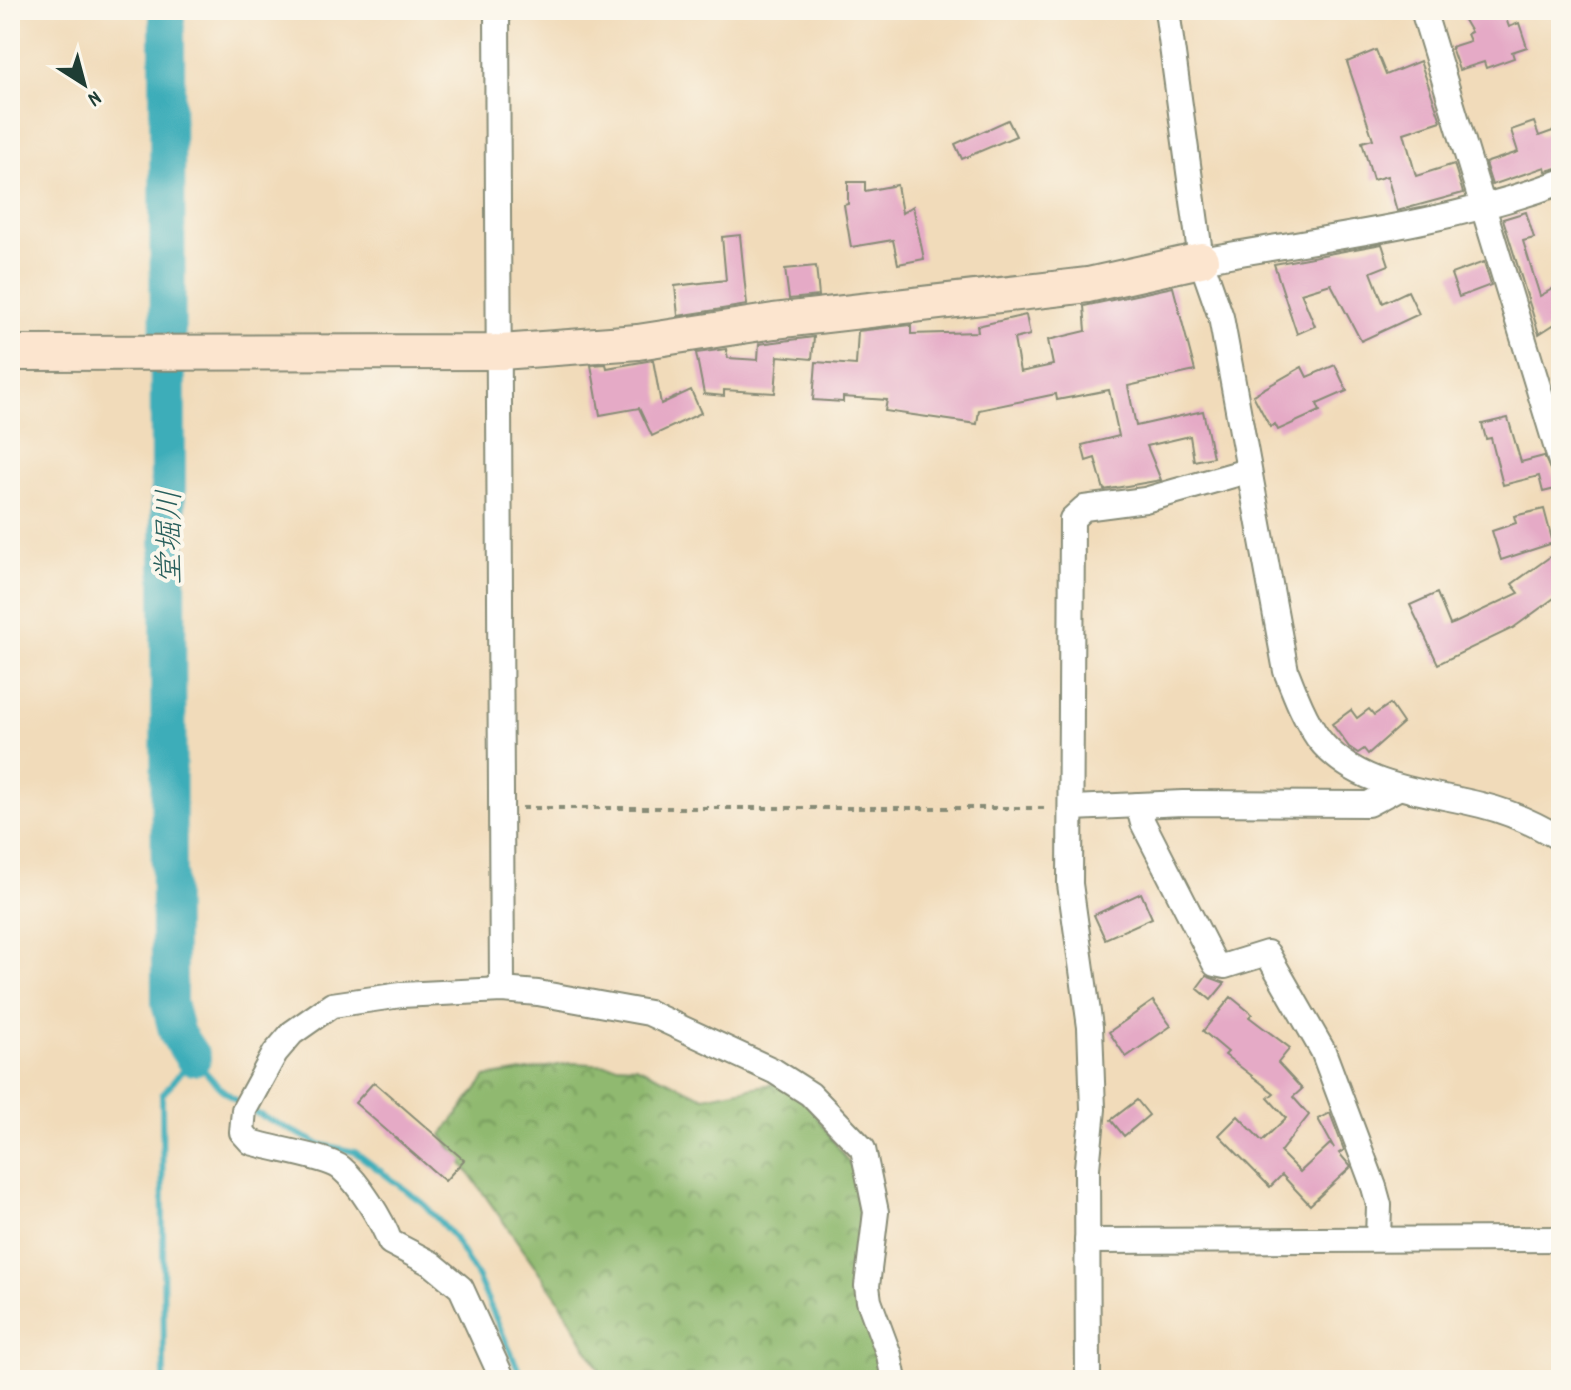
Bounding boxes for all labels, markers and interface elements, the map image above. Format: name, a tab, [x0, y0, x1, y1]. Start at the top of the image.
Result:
north arrow	[44, 44, 124, 124]
text: N	[80, 82, 107, 113]
water label: 堂堀川	[150, 489, 196, 585]

